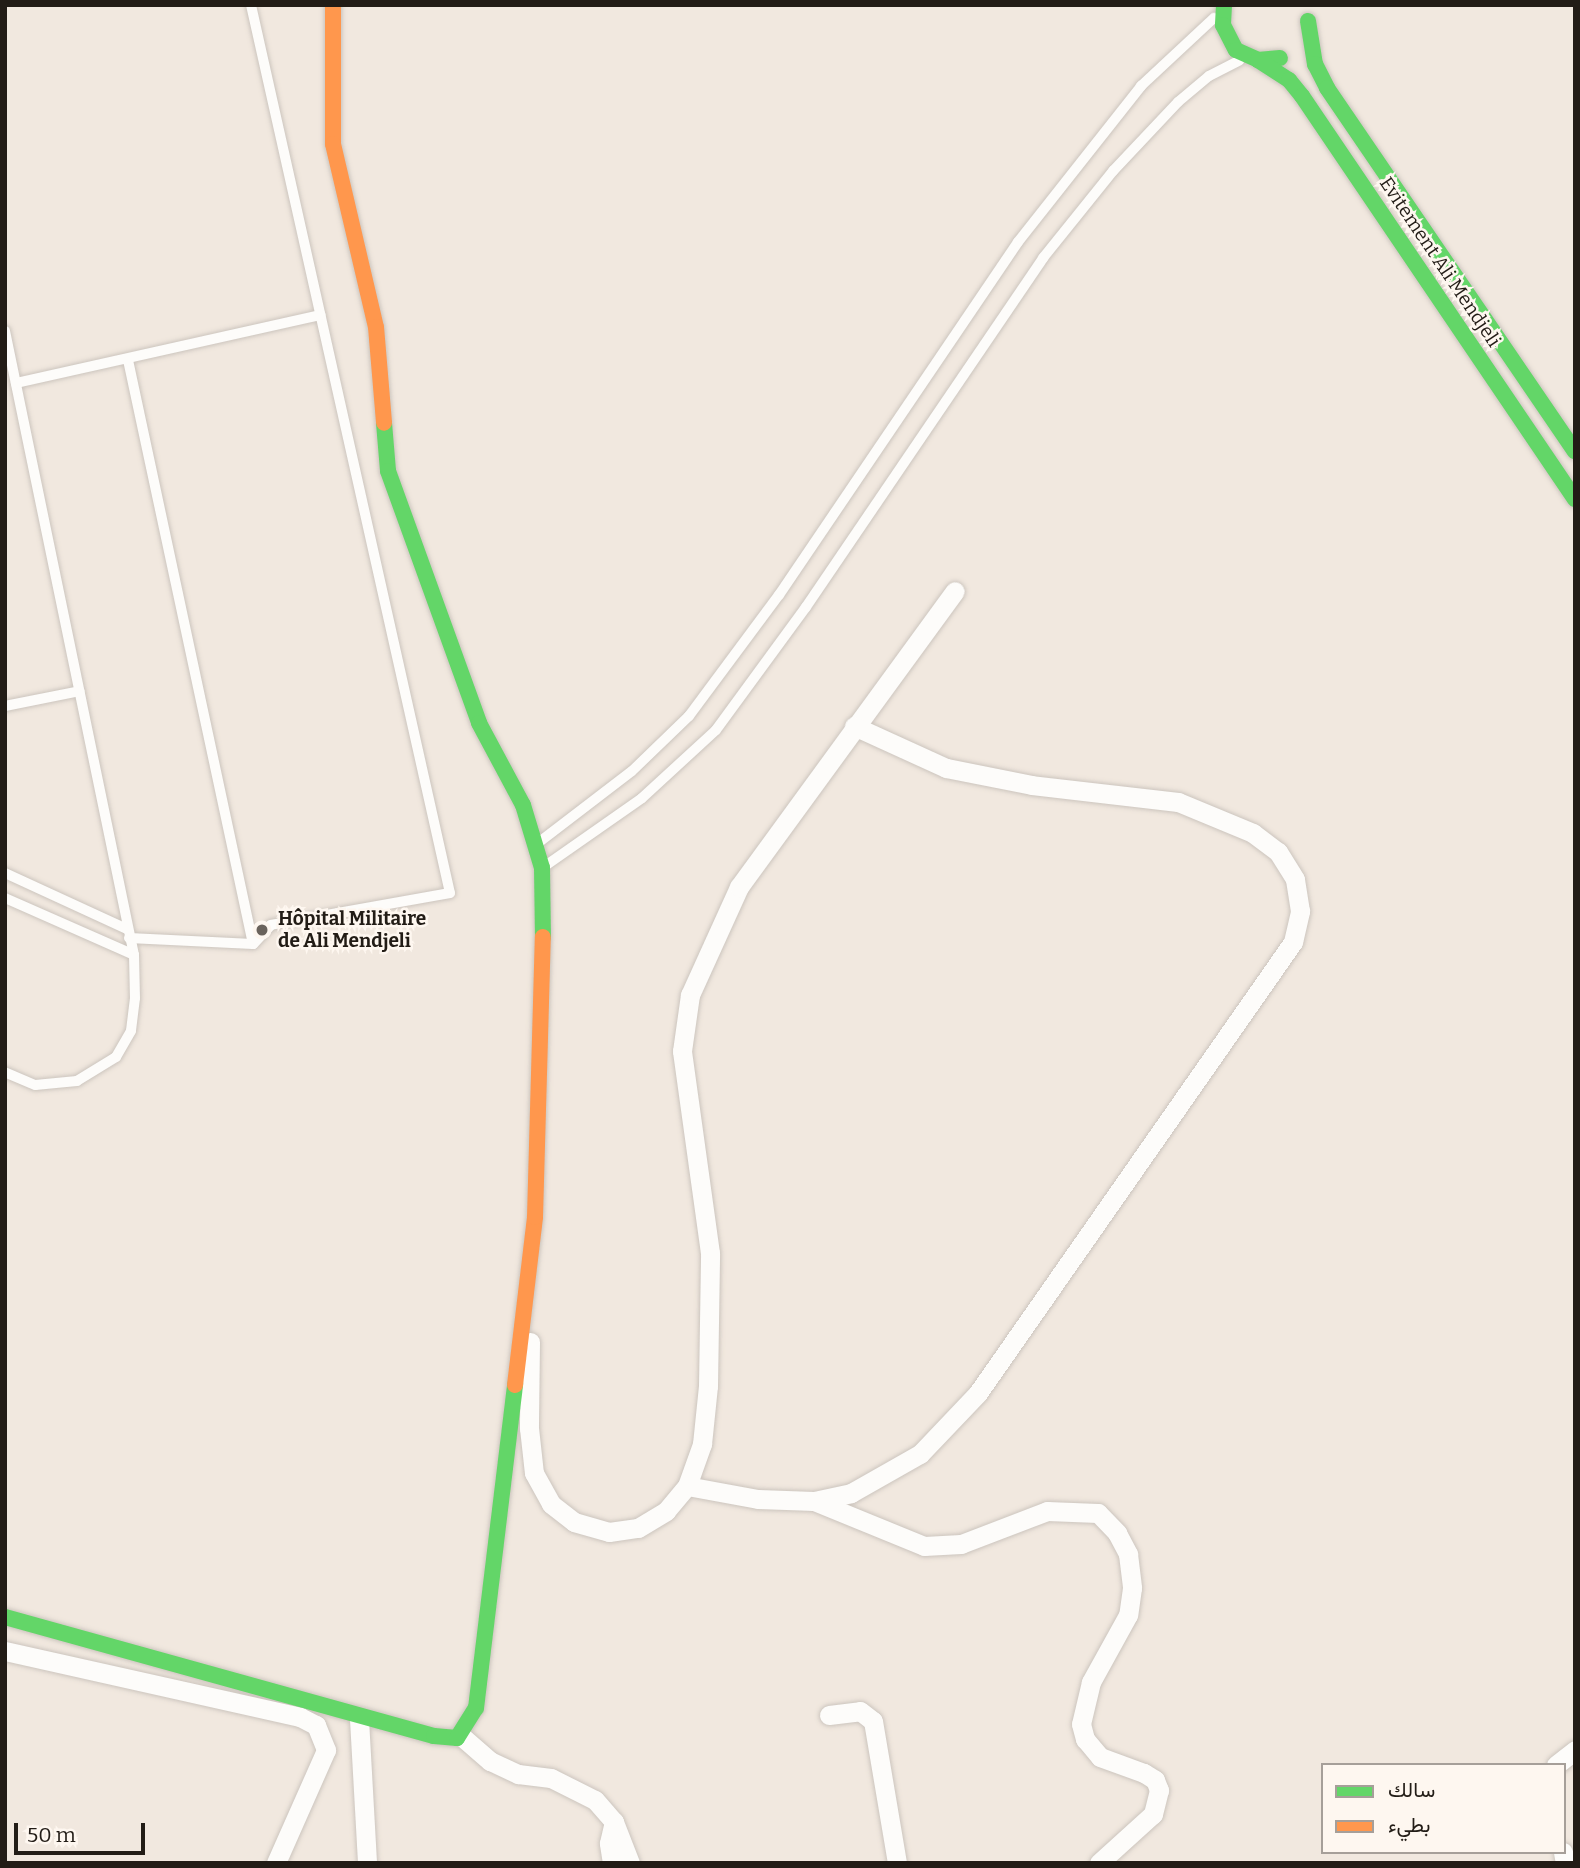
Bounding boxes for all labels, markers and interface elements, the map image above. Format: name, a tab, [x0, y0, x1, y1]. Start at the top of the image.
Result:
street label: Evitement Ali Mendjeli	[1375, 173, 1505, 351]
place label: Hôpital Militaire de Ali Mendjeli	[278, 908, 426, 952]
marker: Hôpital Militaire de Ali Mendjeli	[252, 920, 272, 940]
legend	[1321, 1763, 1566, 1854]
text: سالك	[1388, 1777, 1435, 1803]
scale bar	[18, 1808, 149, 1852]
text: بطيء	[1388, 1812, 1431, 1838]
text: 50 m	[27, 1822, 76, 1848]

